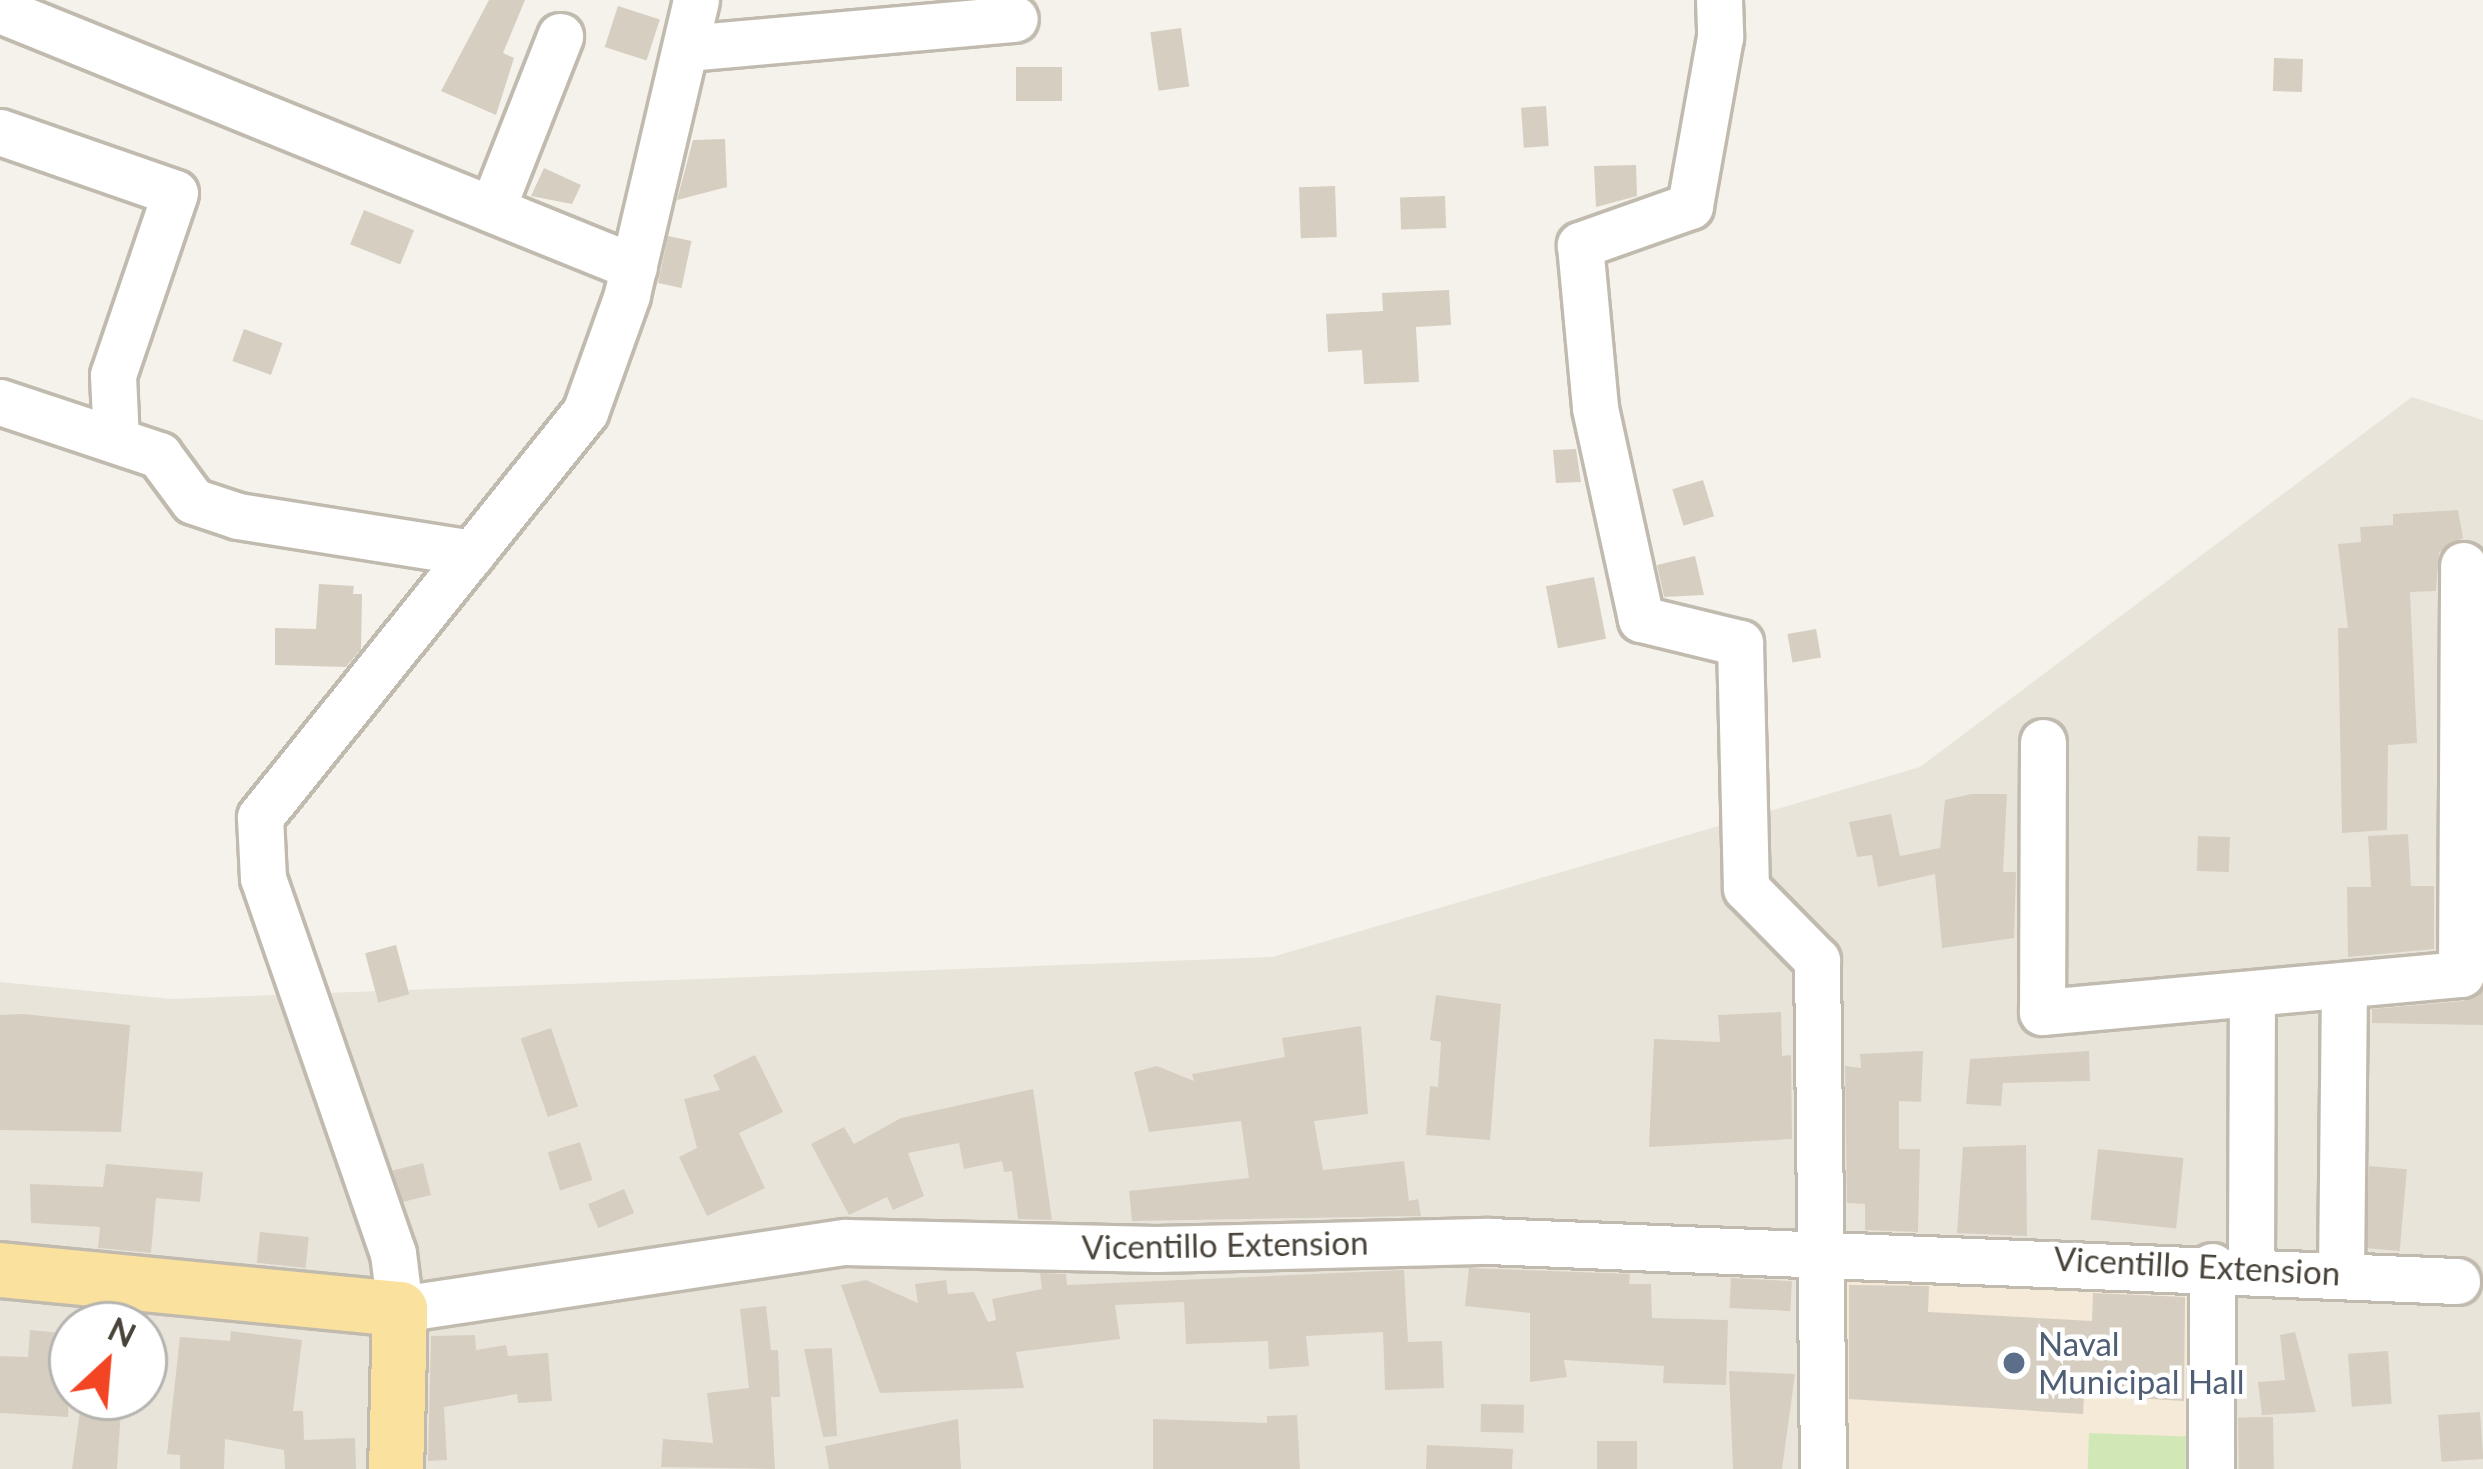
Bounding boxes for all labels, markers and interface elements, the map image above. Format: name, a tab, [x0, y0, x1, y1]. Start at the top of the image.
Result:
street label: Vicentillo Extension	[1081, 1223, 1369, 1267]
street label: Vicentillo Extension	[2053, 1239, 2341, 1293]
north arrow	[48, 1301, 168, 1421]
text: N	[102, 1308, 143, 1355]
place label: Naval Municipal Hall	[2038, 1324, 2245, 1402]
marker: Naval Municipal Hall	[2001, 1350, 2027, 1376]

